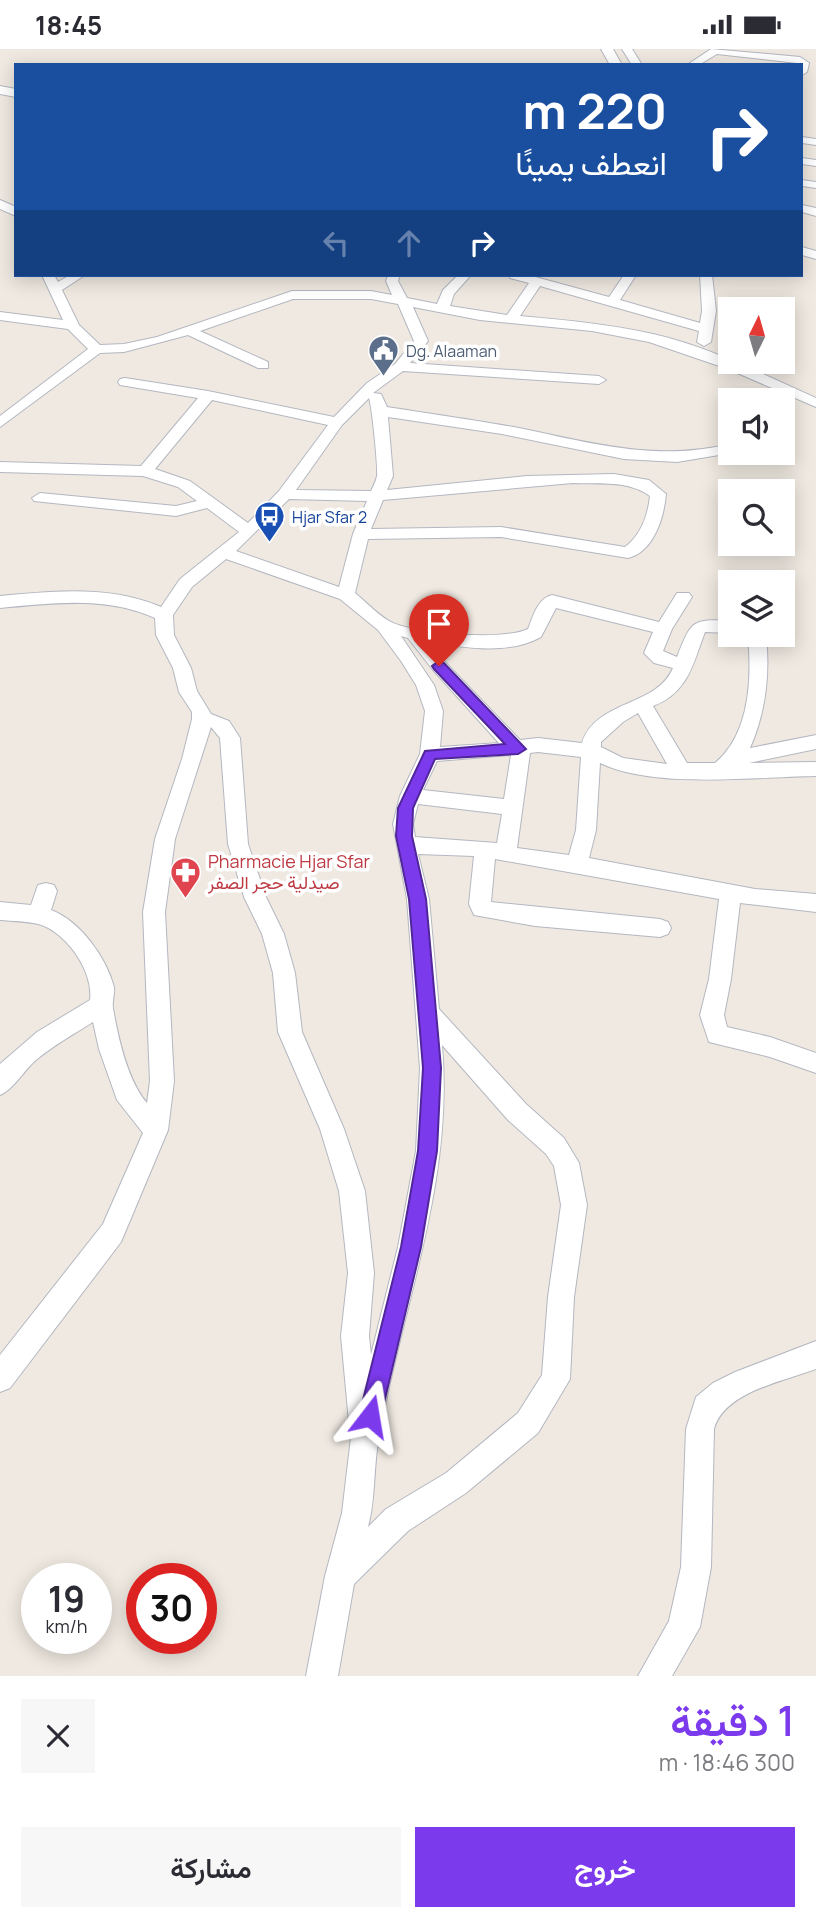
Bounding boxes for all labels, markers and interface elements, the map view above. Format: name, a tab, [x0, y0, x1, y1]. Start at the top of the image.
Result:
text: 18:45	[35, 7, 102, 43]
text: 220 m	[523, 77, 667, 144]
icon: right	[691, 91, 782, 182]
text: انعطف يمينًا	[515, 141, 667, 185]
icon: left	[317, 224, 355, 262]
icon: ahead	[390, 224, 428, 262]
icon: right	[463, 224, 501, 262]
north arrow	[718, 297, 794, 375]
map controls	[718, 297, 795, 647]
public building icon: Dg. Alaaman	[366, 334, 400, 378]
place label: Dg. Alaaman	[406, 340, 497, 362]
button: sound	[718, 388, 795, 465]
button: search	[718, 479, 795, 556]
bus stop icon: Hjar Sfar 2	[252, 500, 286, 544]
place label: Hjar Sfar 2	[292, 506, 367, 528]
button: layers	[718, 570, 795, 647]
pin	[409, 594, 469, 666]
icon: arrive	[420, 605, 458, 643]
place label: Pharmacie Hjar Sfar صيدلية حجر الصفر	[207, 849, 370, 894]
pharmacy icon: Pharmacie Hjar Sfar صيدلية حجر الصفر	[168, 855, 202, 899]
position arrow	[333, 1379, 407, 1453]
speed limit sign: 30	[126, 1563, 217, 1654]
text: 19	[48, 1575, 85, 1623]
text: km/h	[46, 1614, 87, 1638]
text: 1 دقيقة	[670, 1691, 795, 1749]
button: close	[21, 1699, 95, 1773]
text: 300 m · 18:46	[659, 1746, 795, 1778]
button: مشاركة	[21, 1827, 401, 1907]
button: خروج	[415, 1827, 795, 1907]

